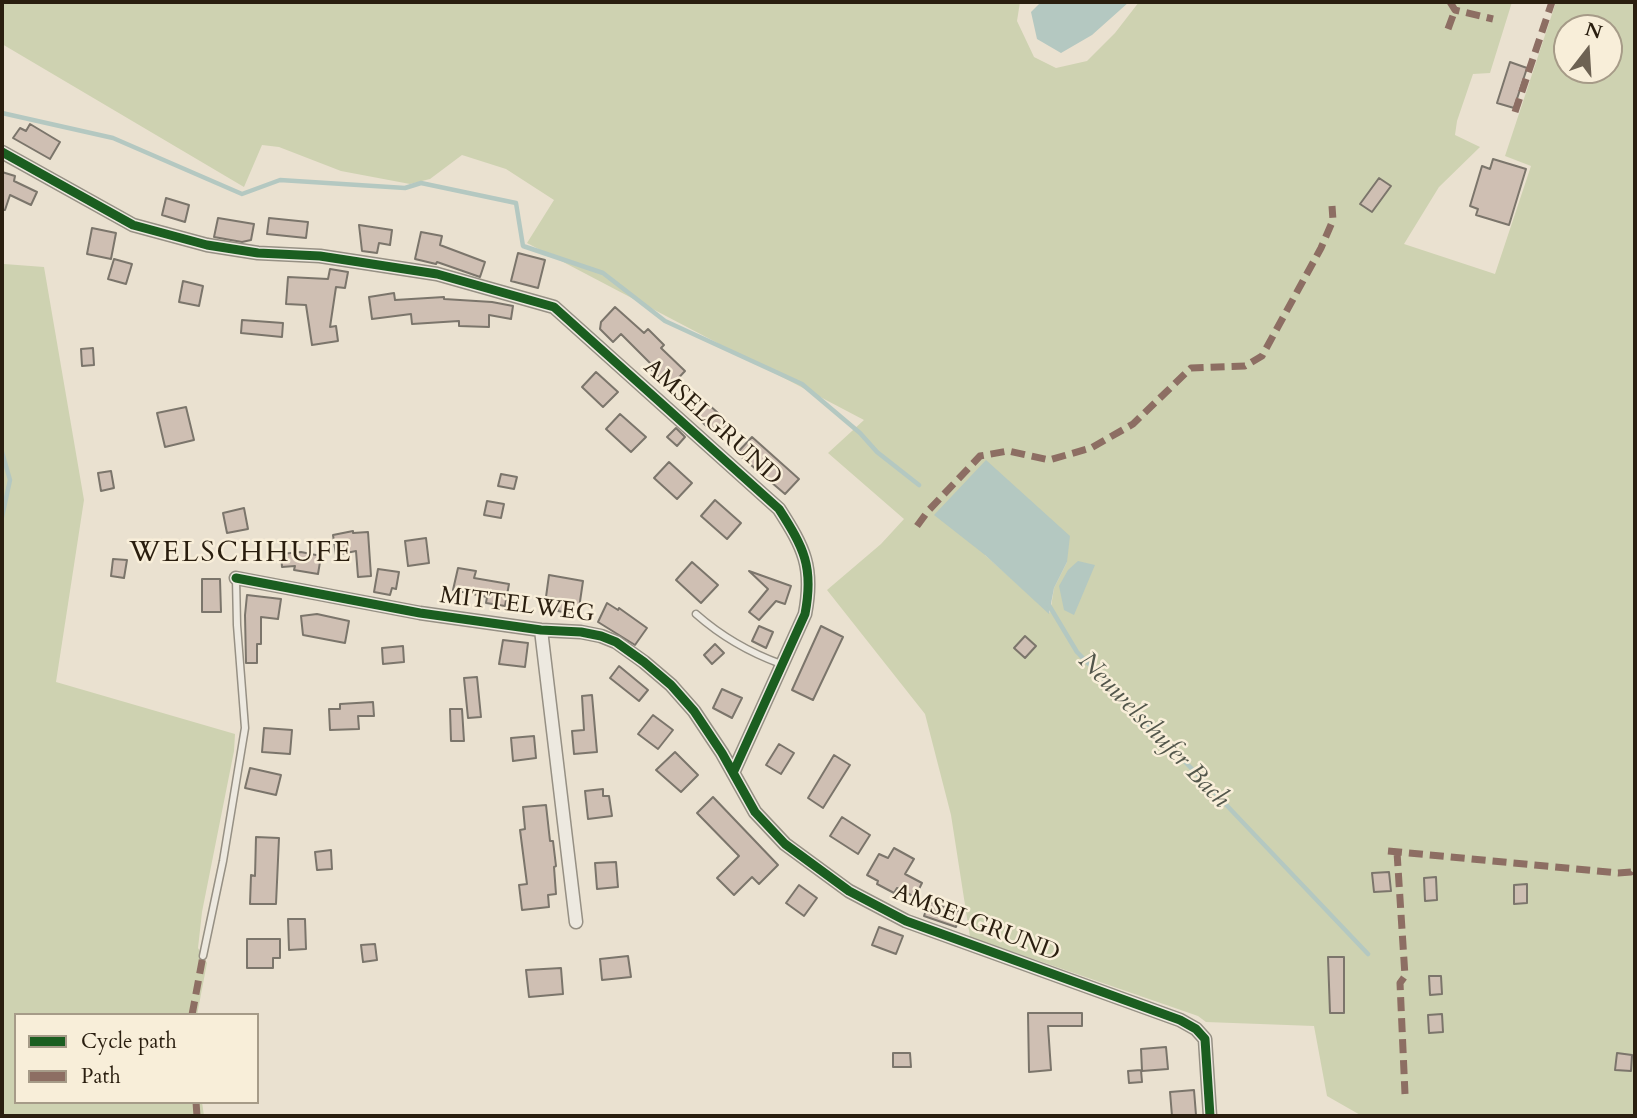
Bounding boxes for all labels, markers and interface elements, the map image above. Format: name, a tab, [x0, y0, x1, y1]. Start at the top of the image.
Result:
north arrow	[1553, 14, 1623, 84]
text: N	[1582, 16, 1605, 46]
street label: AMSELGRUND	[637, 353, 787, 493]
district label: WELSCHHUFE	[131, 538, 351, 572]
street label: MITTELWEG	[438, 582, 596, 630]
water label: Neuwelschufer Bach	[1071, 647, 1235, 815]
street label: AMSELGRUND	[889, 879, 1063, 969]
legend	[14, 1013, 259, 1104]
text: Cycle path	[81, 1027, 177, 1056]
text: Path	[81, 1062, 121, 1091]

